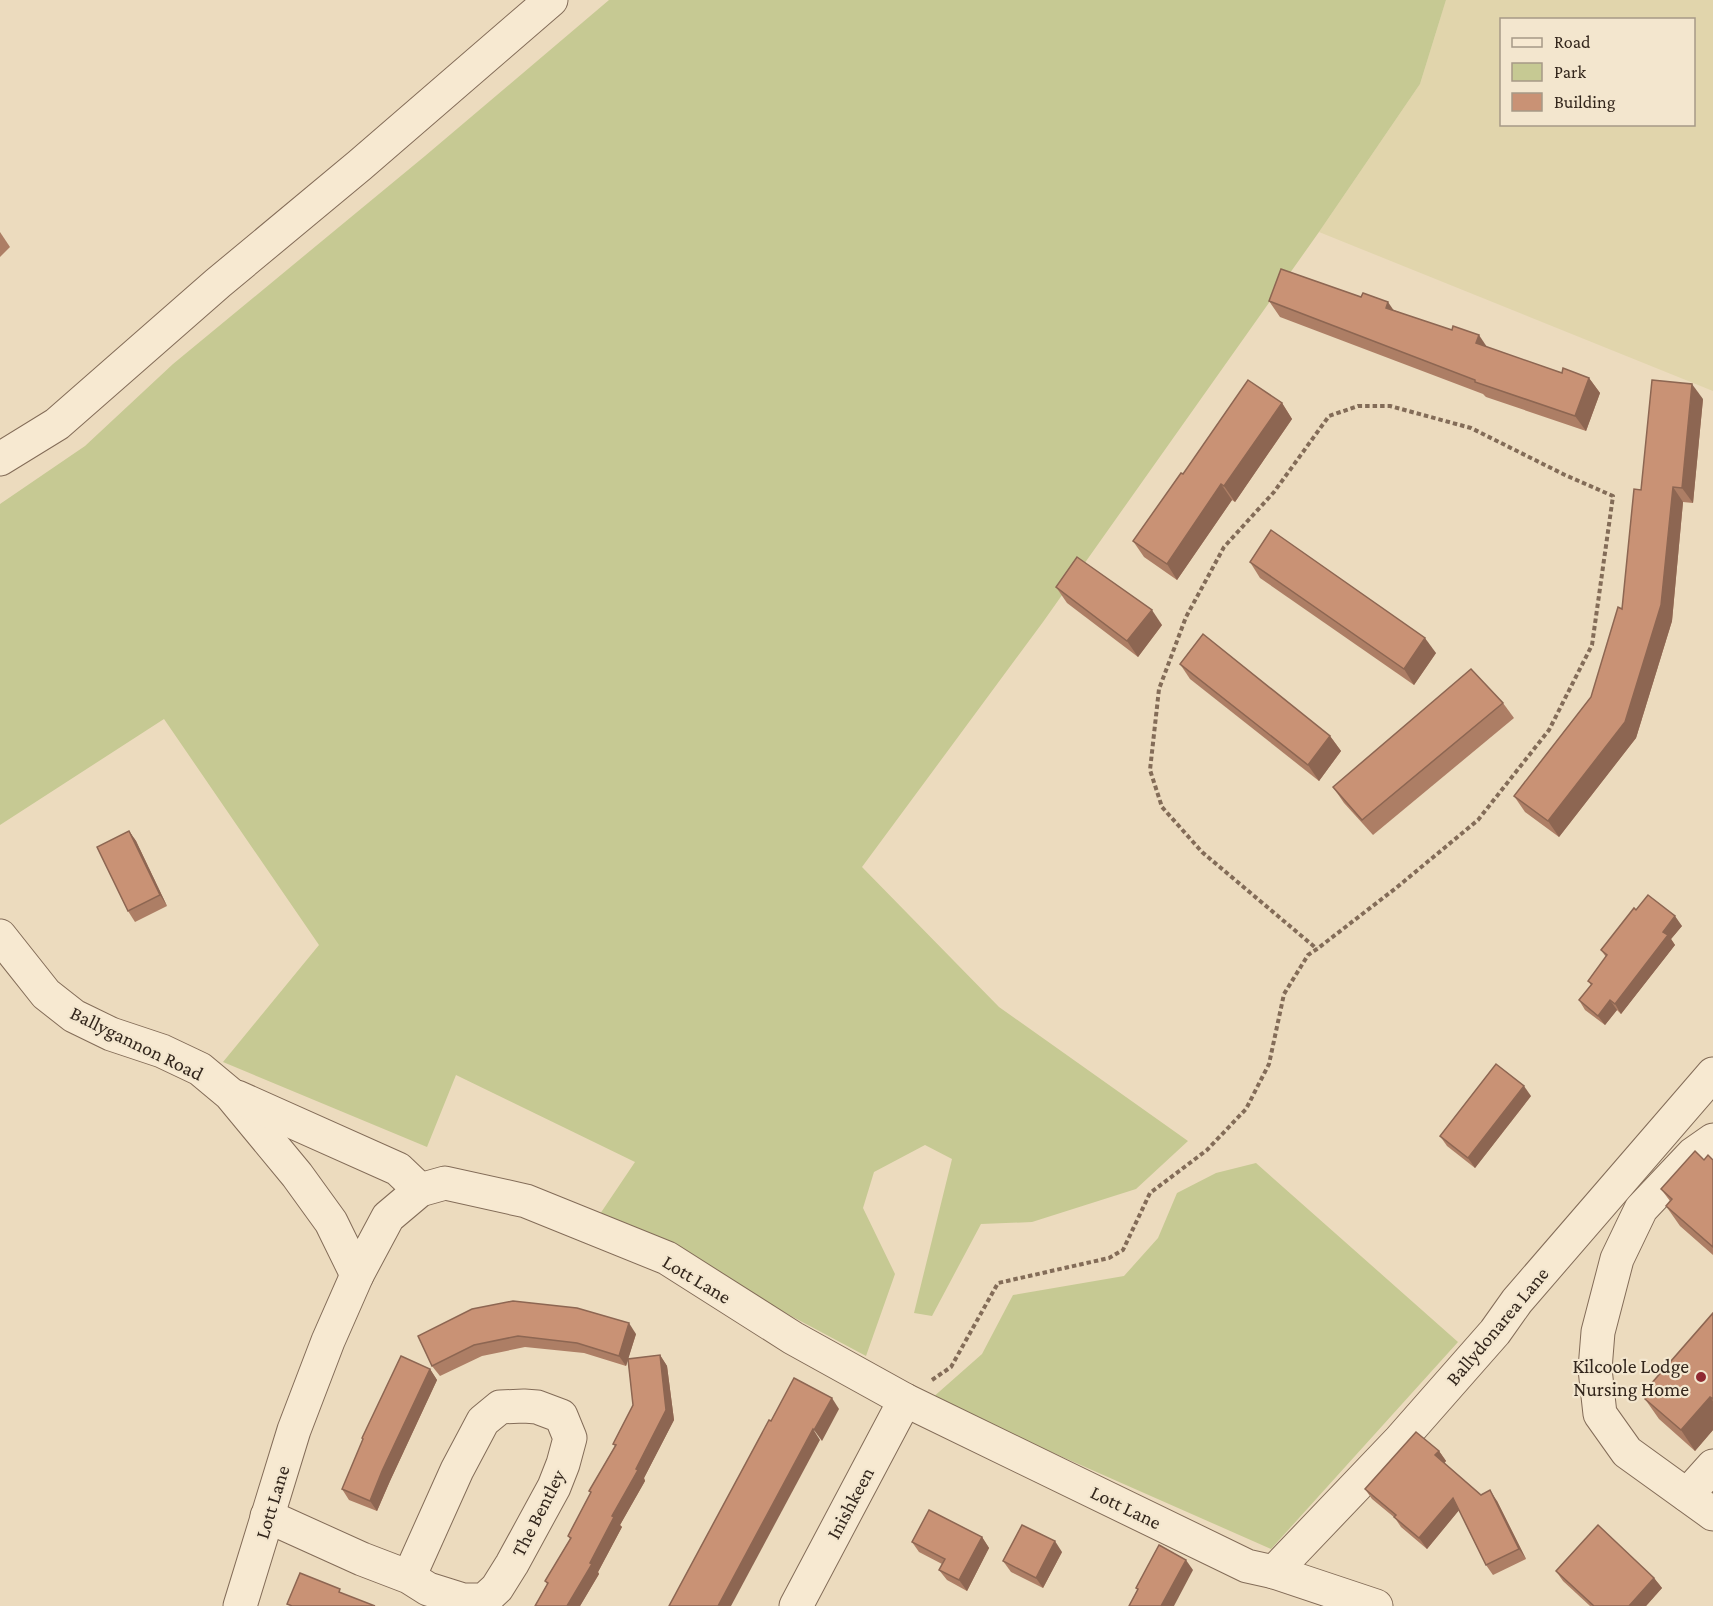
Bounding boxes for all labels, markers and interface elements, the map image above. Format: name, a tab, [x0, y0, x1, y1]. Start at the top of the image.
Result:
legend	[1500, 18, 1695, 126]
text: Road	[1554, 32, 1591, 52]
text: Park	[1554, 62, 1586, 82]
text: Building	[1554, 92, 1616, 112]
street label: Ballygannon Road	[67, 1001, 207, 1086]
street label: Lott Lane	[659, 1250, 735, 1308]
street label: Ballydonarea Lane	[1441, 1262, 1554, 1390]
place label: Kilcoole Lodge Nursing Home	[1572, 1355, 1689, 1401]
marker: Kilcoole Lodge Nursing Home	[1694, 1370, 1708, 1384]
street label: Lott Lane	[250, 1462, 294, 1541]
street label: Inishkeen	[822, 1463, 878, 1543]
street label: The Bentley	[507, 1465, 570, 1561]
street label: Lott Lane	[1087, 1481, 1165, 1534]

